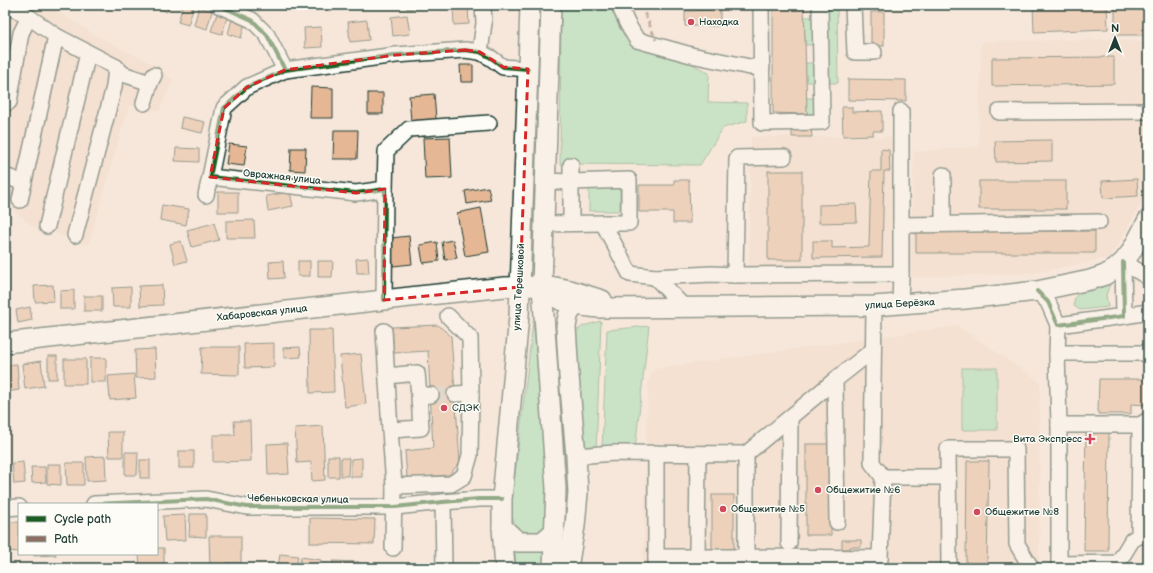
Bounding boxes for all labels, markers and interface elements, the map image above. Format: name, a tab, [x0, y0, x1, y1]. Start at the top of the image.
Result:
place label: Находка	[699, 16, 739, 28]
marker: Находка	[686, 17, 696, 27]
north arrow	[1095, 18, 1135, 58]
text: N	[1111, 22, 1119, 35]
street label: Овражная улица	[242, 167, 322, 187]
street label: улица Терешковой	[511, 243, 527, 331]
street label: улица Берёзка	[865, 296, 935, 312]
street label: Хабаровская улица	[216, 302, 308, 324]
place label: СДЭК	[452, 402, 480, 414]
marker: СДЭК	[439, 403, 449, 413]
place label: Вита Экспресс	[1013, 433, 1082, 445]
marker: Вита Экспресс	[1085, 434, 1095, 444]
place label: Общежитие №6	[826, 484, 900, 496]
marker: Общежитие №6	[813, 485, 823, 495]
street label: Чебеньковская улица	[247, 492, 349, 506]
legend	[18, 503, 158, 555]
place label: Общежитие №5	[731, 503, 805, 515]
marker: Общежитие №5	[718, 504, 728, 514]
place label: Общежитие №8	[985, 506, 1059, 518]
marker: Общежитие №8	[972, 507, 982, 517]
text: Cycle path	[54, 512, 111, 527]
text: Path	[54, 532, 79, 547]

